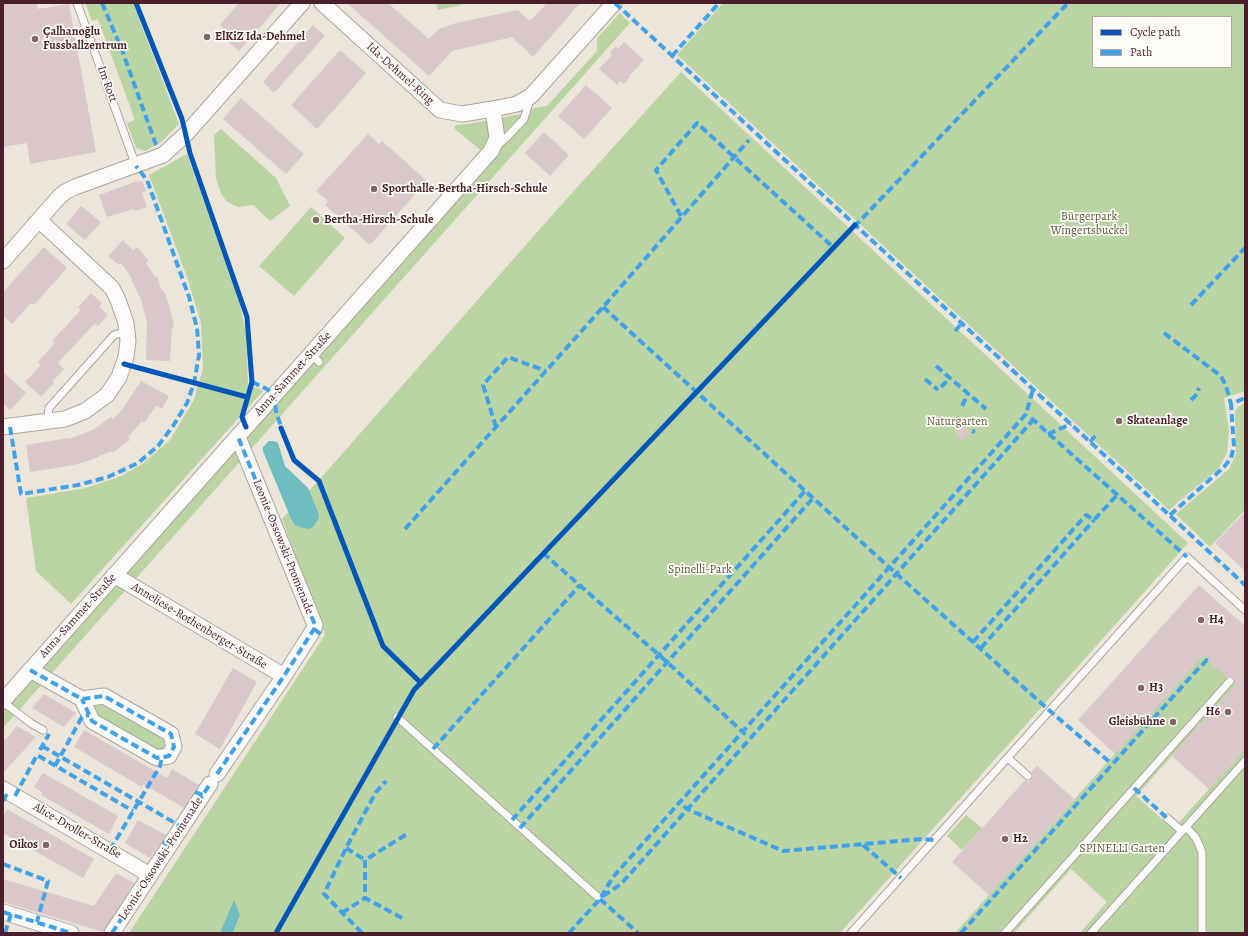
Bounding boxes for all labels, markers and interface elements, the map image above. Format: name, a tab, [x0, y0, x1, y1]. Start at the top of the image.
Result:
legend	[1092, 16, 1232, 68]
text: Cycle path	[1130, 24, 1181, 40]
place label: Çalhanoğlu Fussballzentrum	[43, 25, 127, 53]
place label: ElKiZ Ida-Dehmel	[215, 30, 305, 44]
marker: ElKiZ Ida-Dehmel	[202, 32, 212, 42]
marker: Çalhanoğlu Fussballzentrum	[30, 34, 40, 44]
street label: Ida-Dehmel-Ring	[363, 40, 437, 108]
text: Path	[1130, 44, 1152, 60]
street label: Im Rott	[94, 64, 120, 104]
place label: Sporthalle-Bertha-Hirsch-Schule	[382, 182, 548, 196]
marker: Sporthalle-Bertha-Hirsch-Schule	[369, 184, 379, 194]
park label: Bürgerpark Wingertsbuckel	[1050, 210, 1128, 238]
place label: Bertha-Hirsch-Schule	[324, 213, 433, 227]
marker: Bertha-Hirsch-Schule	[311, 215, 321, 225]
street label: Anna-Sammet-Straße	[251, 329, 335, 419]
place label: Skateanlage	[1127, 414, 1188, 428]
park label: Naturgarten	[927, 415, 987, 429]
marker: Skateanlage	[1114, 416, 1124, 426]
street label: Leonie-Ossowski-Promenade	[249, 477, 317, 617]
park label: Spinelli-Park	[668, 563, 732, 577]
street label: Anna-Sammet-Straße	[36, 571, 120, 661]
street label: Anneliese-Rothenberger-Straße	[128, 580, 270, 672]
place label: H4	[1209, 613, 1224, 627]
marker: H4	[1196, 615, 1206, 625]
place label: H3	[1149, 681, 1163, 695]
marker: H3	[1136, 683, 1146, 693]
place label: H6	[1205, 705, 1220, 719]
marker: H6	[1223, 707, 1233, 717]
place label: Gleisbühne	[1109, 715, 1165, 729]
marker: Gleisbühne	[1168, 717, 1178, 727]
street label: Leonie-Ossowski-Promenade	[116, 795, 206, 923]
street label: Alice-Droller-Straße	[30, 800, 124, 862]
place label: H2	[1013, 832, 1028, 846]
marker: H2	[1000, 834, 1010, 844]
place label: Oikos	[9, 838, 38, 852]
marker: Oikos	[41, 840, 51, 850]
park label: SPINELLI Garten	[1079, 842, 1165, 856]

